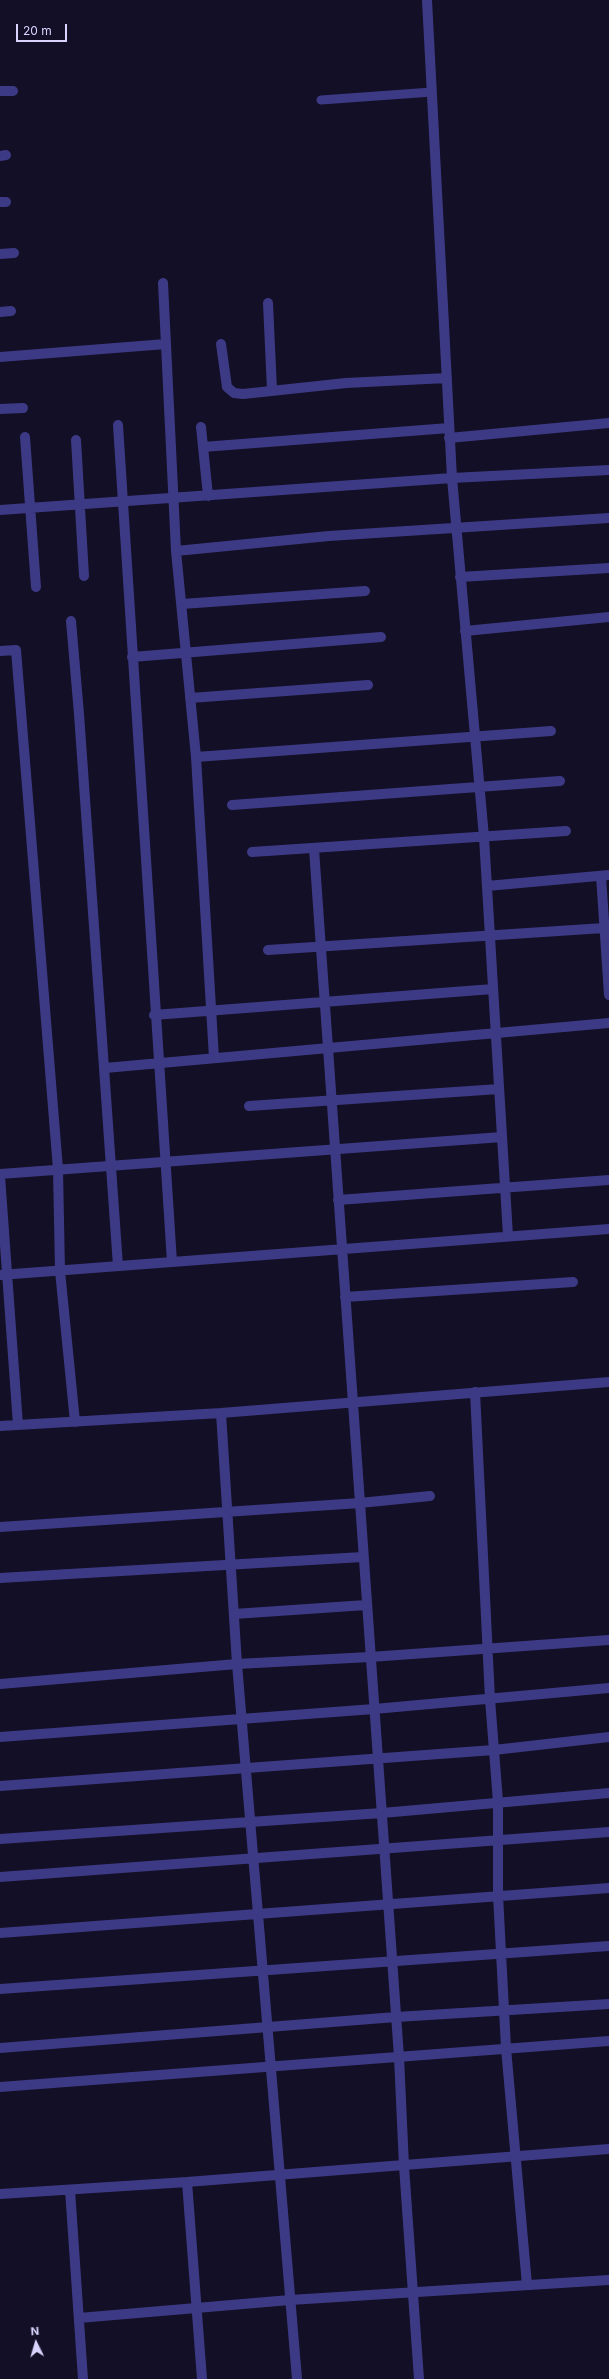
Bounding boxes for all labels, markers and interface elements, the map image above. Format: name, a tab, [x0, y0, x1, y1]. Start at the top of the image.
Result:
scale bar	[18, 16, 69, 42]
text: 20 m	[23, 23, 52, 38]
north arrow	[16, 2323, 56, 2363]
text: N	[30, 2324, 40, 2338]

